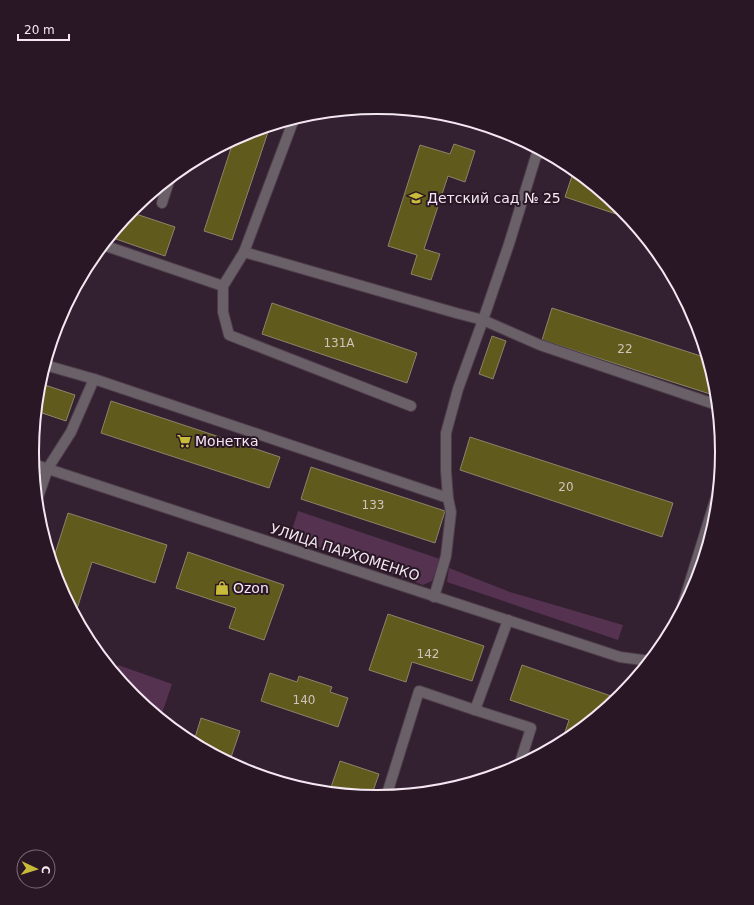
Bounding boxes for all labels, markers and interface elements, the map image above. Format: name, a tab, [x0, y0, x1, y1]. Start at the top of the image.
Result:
scale bar	[18, 16, 69, 42]
text: 20 m	[24, 23, 55, 37]
school or university icon: Детский сад № 25	[408, 190, 424, 206]
place label: Детский сад № 25	[427, 190, 561, 206]
house number: 131А	[323, 336, 355, 350]
house number: 22	[617, 342, 633, 356]
supermarket icon: Монетка	[176, 433, 192, 449]
place label: Монетка	[195, 433, 259, 449]
house number: 20	[558, 480, 574, 494]
house number: 133	[362, 498, 384, 512]
street label: УЛИЦА ПАРХОМЕНКО	[268, 520, 422, 584]
shop icon: Ozon	[214, 580, 230, 596]
place label: Ozon	[233, 580, 269, 596]
house number: 142	[417, 647, 439, 661]
house number: 140	[293, 693, 315, 707]
north arrow	[16, 849, 56, 889]
text: С	[39, 865, 52, 874]

